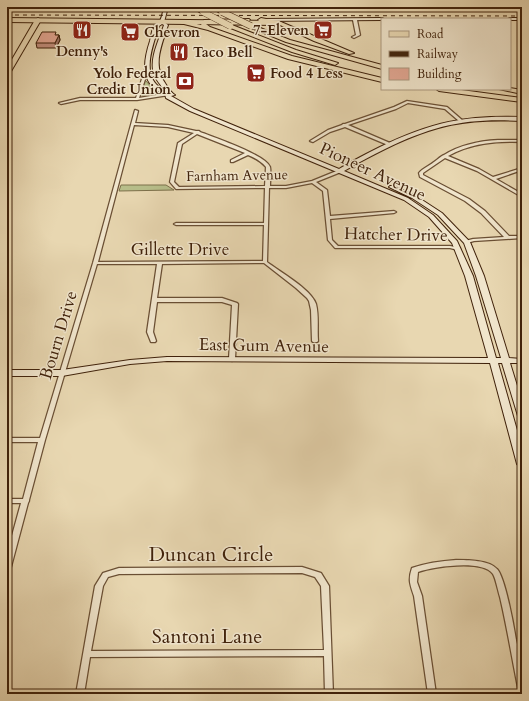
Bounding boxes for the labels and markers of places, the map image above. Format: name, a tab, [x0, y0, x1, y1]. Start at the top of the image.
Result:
restaurant icon: Denny's	[71, 19, 93, 41]
supermarket icon: 7-Eleven	[312, 19, 334, 41]
supermarket icon: Chevron	[119, 21, 141, 43]
place label: 7-Eleven	[253, 21, 309, 40]
place label: Chevron	[144, 23, 200, 42]
restaurant icon: Taco Bell	[168, 41, 190, 63]
place label: Denny's	[56, 42, 108, 61]
place label: Taco Bell	[193, 43, 253, 62]
supermarket icon: Food 4 Less	[245, 62, 267, 84]
place label: Yolo Federal Credit Union	[86, 64, 171, 99]
place label: Food 4 Less	[270, 64, 343, 83]
bank icon: Yolo Federal Credit Union	[174, 70, 196, 92]

